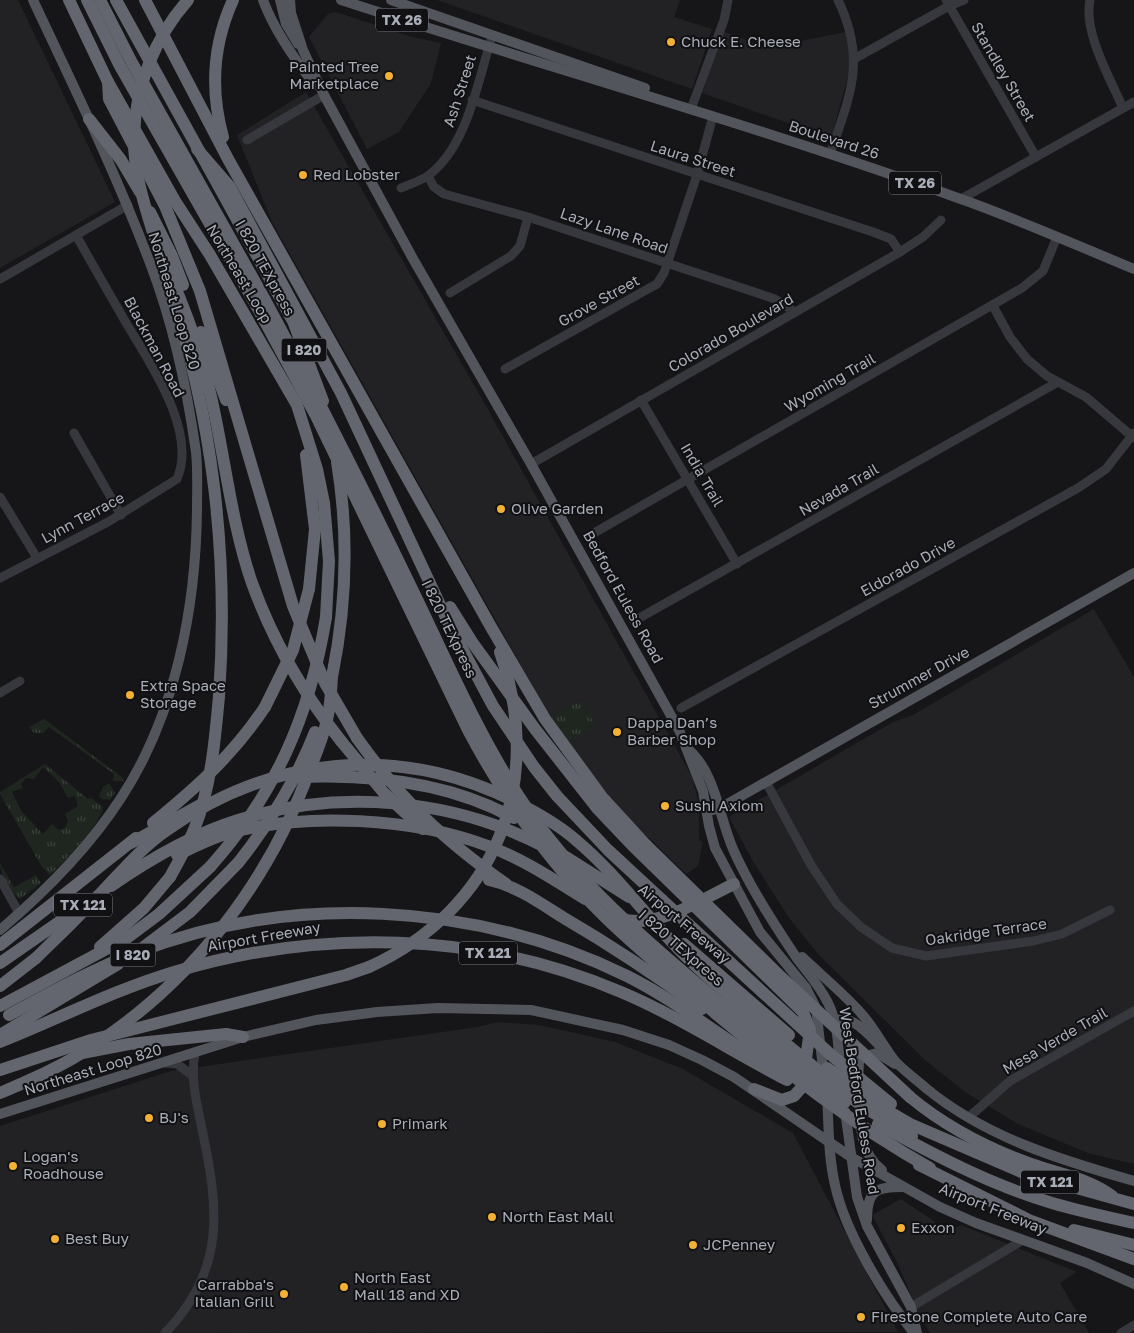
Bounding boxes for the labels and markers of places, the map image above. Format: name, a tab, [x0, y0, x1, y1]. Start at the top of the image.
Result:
place label: Chuck E. Cheese	[681, 32, 801, 50]
marker: Chuck E. Cheese	[665, 36, 677, 48]
place label: Painted Tree Marketplace	[289, 57, 379, 92]
marker: Painted Tree Marketplace	[383, 70, 395, 82]
place label: Red Lobster	[313, 165, 400, 183]
marker: Red Lobster	[297, 169, 309, 181]
place label: Olive Garden	[511, 499, 603, 517]
marker: Olive Garden	[495, 503, 507, 515]
place label: Extra Space Storage	[140, 676, 226, 711]
marker: Extra Space Storage	[124, 689, 136, 701]
place label: Dappa Dan’s Barber Shop	[627, 713, 717, 748]
marker: Dappa Dan’s Barber Shop	[611, 726, 623, 738]
place label: Sushi Axiom	[675, 796, 764, 814]
marker: Sushi Axiom	[659, 800, 671, 812]
place label: BJ's	[159, 1108, 189, 1126]
marker: BJ's	[143, 1112, 155, 1124]
place label: Primark	[392, 1114, 448, 1132]
marker: Primark	[376, 1118, 388, 1130]
place label: Logan's Roadhouse	[23, 1147, 104, 1182]
marker: Logan's Roadhouse	[7, 1160, 19, 1172]
place label: North East Mall	[502, 1207, 614, 1225]
marker: North East Mall	[486, 1211, 498, 1223]
place label: Exxon	[911, 1218, 955, 1236]
marker: Exxon	[895, 1222, 907, 1234]
place label: Best Buy	[65, 1229, 130, 1247]
marker: Best Buy	[49, 1233, 61, 1245]
place label: JCPenney	[703, 1235, 776, 1253]
marker: JCPenney	[687, 1239, 699, 1251]
place label: North East Mall 18 and XD	[354, 1268, 460, 1303]
place label: Carrabba's Italian Grill	[194, 1275, 274, 1310]
marker: North East Mall 18 and XD	[338, 1281, 350, 1293]
marker: Carrabba's Italian Grill	[278, 1288, 290, 1300]
place label: Firestone Complete Auto Care	[871, 1307, 1087, 1325]
marker: Firestone Complete Auto Care	[855, 1311, 867, 1323]

